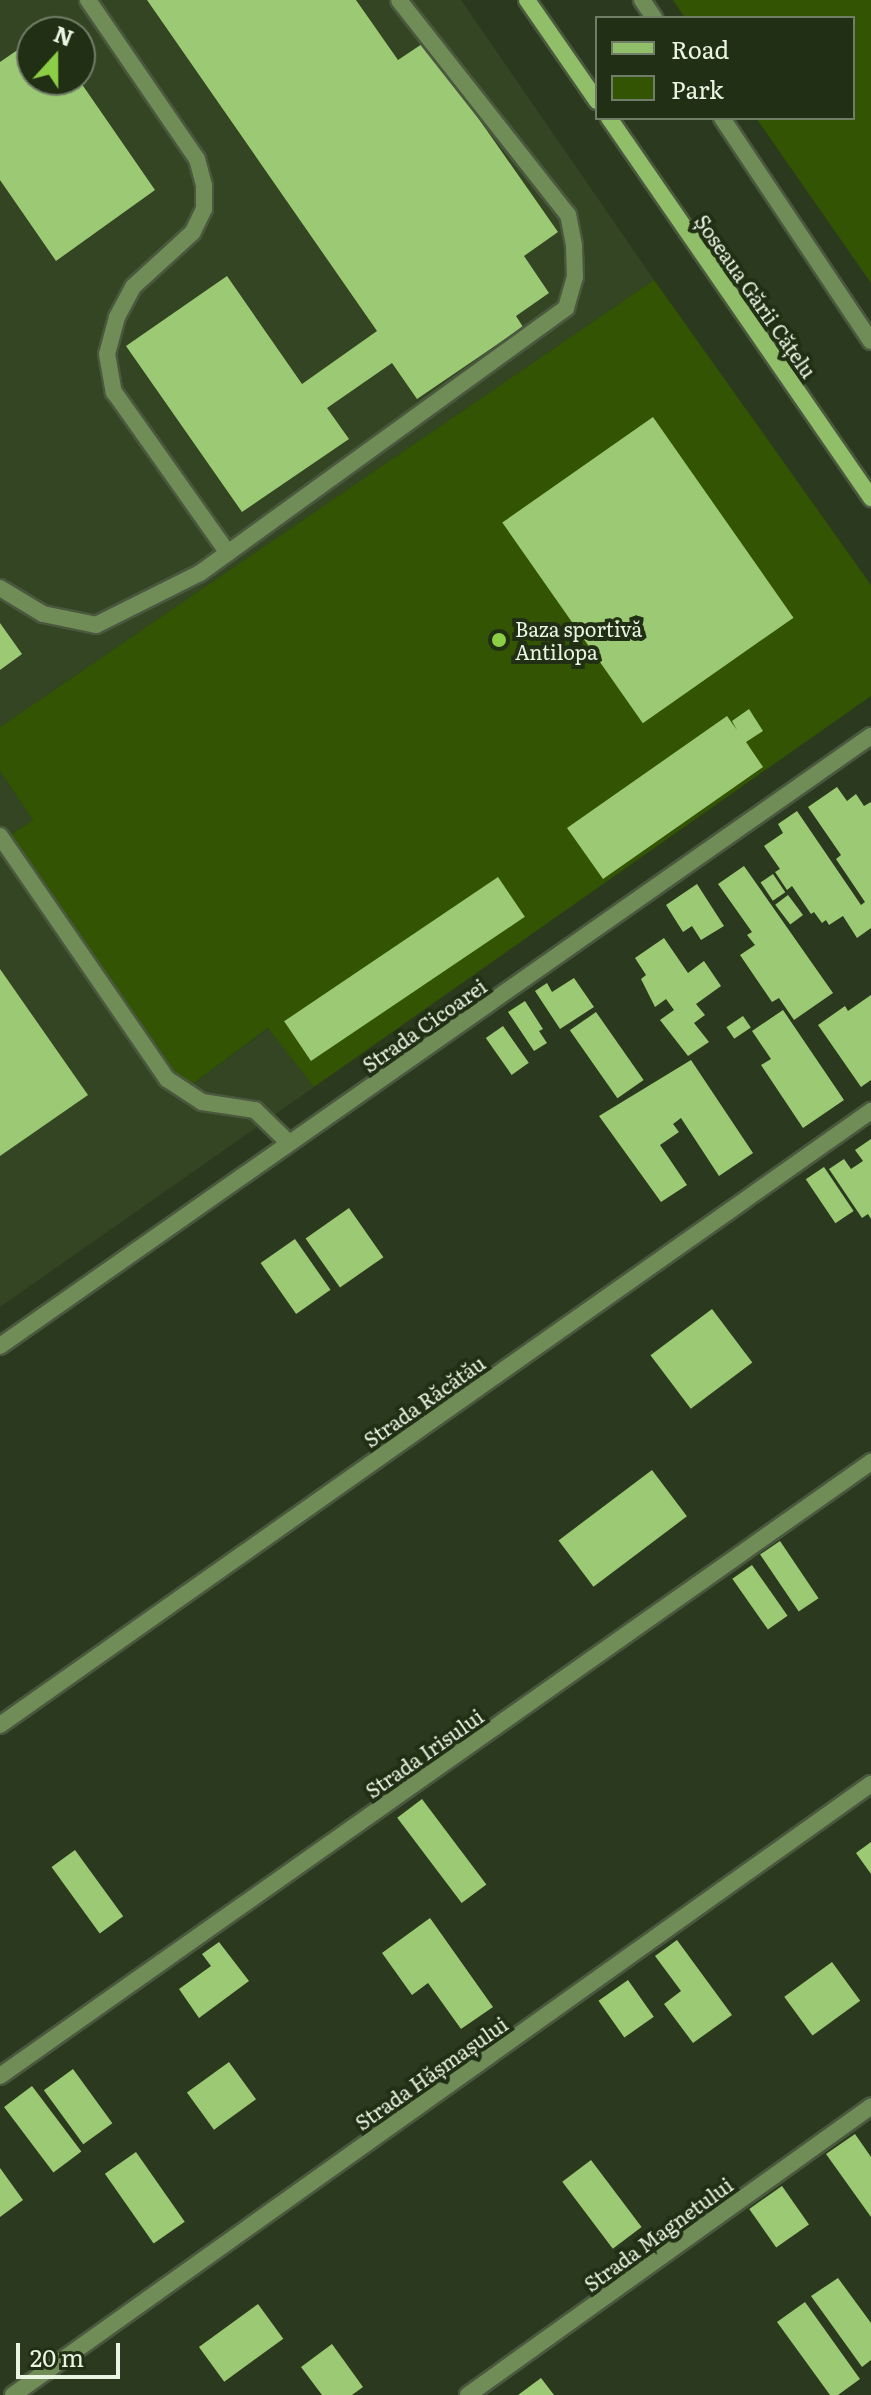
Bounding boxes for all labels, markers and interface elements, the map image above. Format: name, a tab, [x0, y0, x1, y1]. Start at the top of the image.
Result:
north arrow	[16, 16, 96, 96]
text: N	[50, 16, 79, 54]
legend	[595, 16, 855, 120]
text: Road	[671, 31, 729, 66]
text: Park	[671, 71, 724, 106]
street label: Șoseaua Gării Cățelu	[691, 210, 821, 382]
place label: Baza sportivă Antilopa	[515, 616, 642, 663]
marker: Baza sportivă Antilopa	[490, 631, 508, 649]
street label: Strada Cicoarei	[357, 973, 491, 1077]
street label: Strada Răcătău	[359, 1350, 489, 1452]
street label: Strada Irisului	[361, 1704, 487, 1802]
street label: Strada Hășmașului	[350, 2011, 512, 2135]
street label: Strada Magnetului	[579, 2172, 737, 2296]
scale bar	[20, 2327, 124, 2377]
text: 20 m	[30, 2339, 84, 2374]

